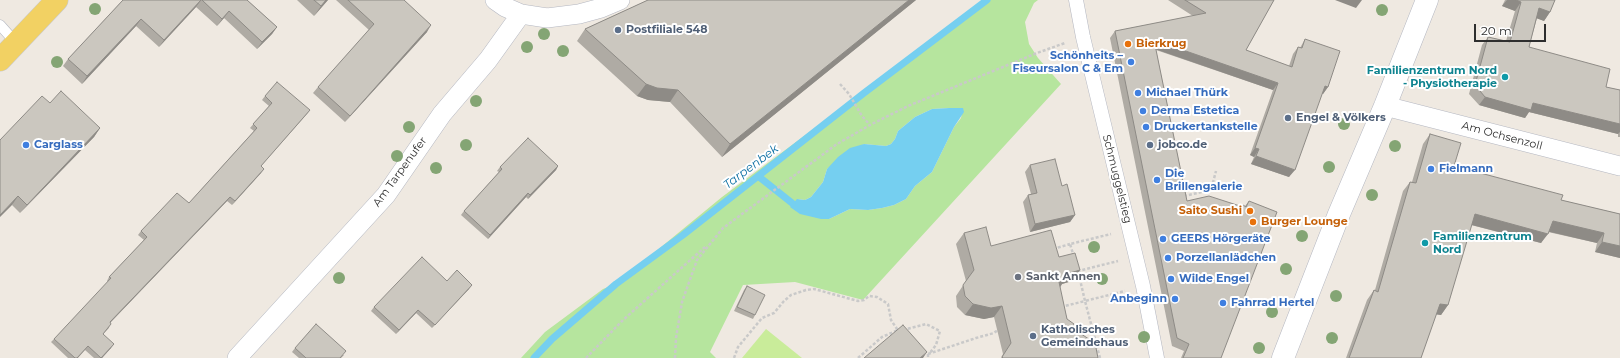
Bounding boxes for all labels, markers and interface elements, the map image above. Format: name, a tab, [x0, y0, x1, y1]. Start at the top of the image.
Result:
scale bar	[1476, 16, 1548, 42]
place label: Postfiliale 548	[626, 23, 707, 37]
text: 20 m	[1481, 23, 1512, 38]
marker: Postfiliale 548	[613, 25, 623, 35]
place label: Bierkrug	[1136, 37, 1187, 51]
marker: Bierkrug	[1123, 39, 1133, 49]
place label: Schönheits – Fiseursalon C & Em	[1013, 49, 1123, 75]
marker: Schönheits – Fiseursalon C & Em	[1126, 57, 1136, 67]
place label: Familienzentrum Nord - Physiotherapie	[1367, 64, 1497, 90]
marker: Familienzentrum Nord - Physiotherapie	[1500, 72, 1510, 82]
place label: Michael Thürk	[1146, 86, 1228, 100]
marker: Michael Thürk	[1133, 88, 1143, 98]
place label: Derma Estetica	[1151, 104, 1239, 118]
marker: Derma Estetica	[1138, 106, 1148, 116]
place label: Engel & Völkers	[1296, 111, 1386, 125]
marker: Engel & Völkers	[1283, 113, 1293, 123]
street label: Am Ochsenzoll	[1460, 119, 1544, 153]
place label: Druckertankstelle	[1154, 120, 1258, 134]
marker: Druckertankstelle	[1141, 122, 1151, 132]
street label: Schmuggelstieg	[1100, 133, 1134, 225]
street label: Am Tarpenufer	[370, 135, 430, 209]
place label: Carglass	[34, 138, 83, 152]
place label: jobco.de	[1158, 138, 1207, 152]
marker: Carglass	[21, 140, 31, 150]
marker: jobco.de	[1145, 140, 1155, 150]
water label: Tarpenbek	[721, 142, 781, 192]
place label: Fielmann	[1439, 162, 1493, 176]
marker: Fielmann	[1426, 164, 1436, 174]
place label: Die Brillengalerie	[1165, 167, 1242, 193]
marker: Die Brillengalerie	[1152, 175, 1162, 185]
place label: Saito Sushi	[1179, 204, 1242, 218]
marker: Saito Sushi	[1245, 206, 1255, 216]
place label: Burger Lounge	[1261, 215, 1348, 229]
marker: Burger Lounge	[1248, 217, 1258, 227]
place label: Familienzentrum Nord	[1433, 230, 1532, 256]
place label: GEERS Hörgeräte	[1171, 232, 1270, 246]
marker: GEERS Hörgeräte	[1158, 234, 1168, 244]
marker: Familienzentrum Nord	[1420, 238, 1430, 248]
place label: Porzellanlädchen	[1176, 251, 1276, 265]
marker: Porzellanlädchen	[1163, 253, 1173, 263]
place label: Sankt Annen	[1026, 270, 1101, 284]
marker: Sankt Annen	[1013, 272, 1023, 282]
place label: Wilde Engel	[1179, 272, 1249, 286]
marker: Wilde Engel	[1166, 274, 1176, 284]
place label: Anbeginn	[1110, 292, 1167, 306]
marker: Anbeginn	[1170, 294, 1180, 304]
place label: Fahrrad Hertel	[1231, 296, 1314, 310]
marker: Fahrrad Hertel	[1218, 298, 1228, 308]
place label: Katholisches Gemeindehaus	[1041, 323, 1128, 349]
marker: Katholisches Gemeindehaus	[1028, 331, 1038, 341]

